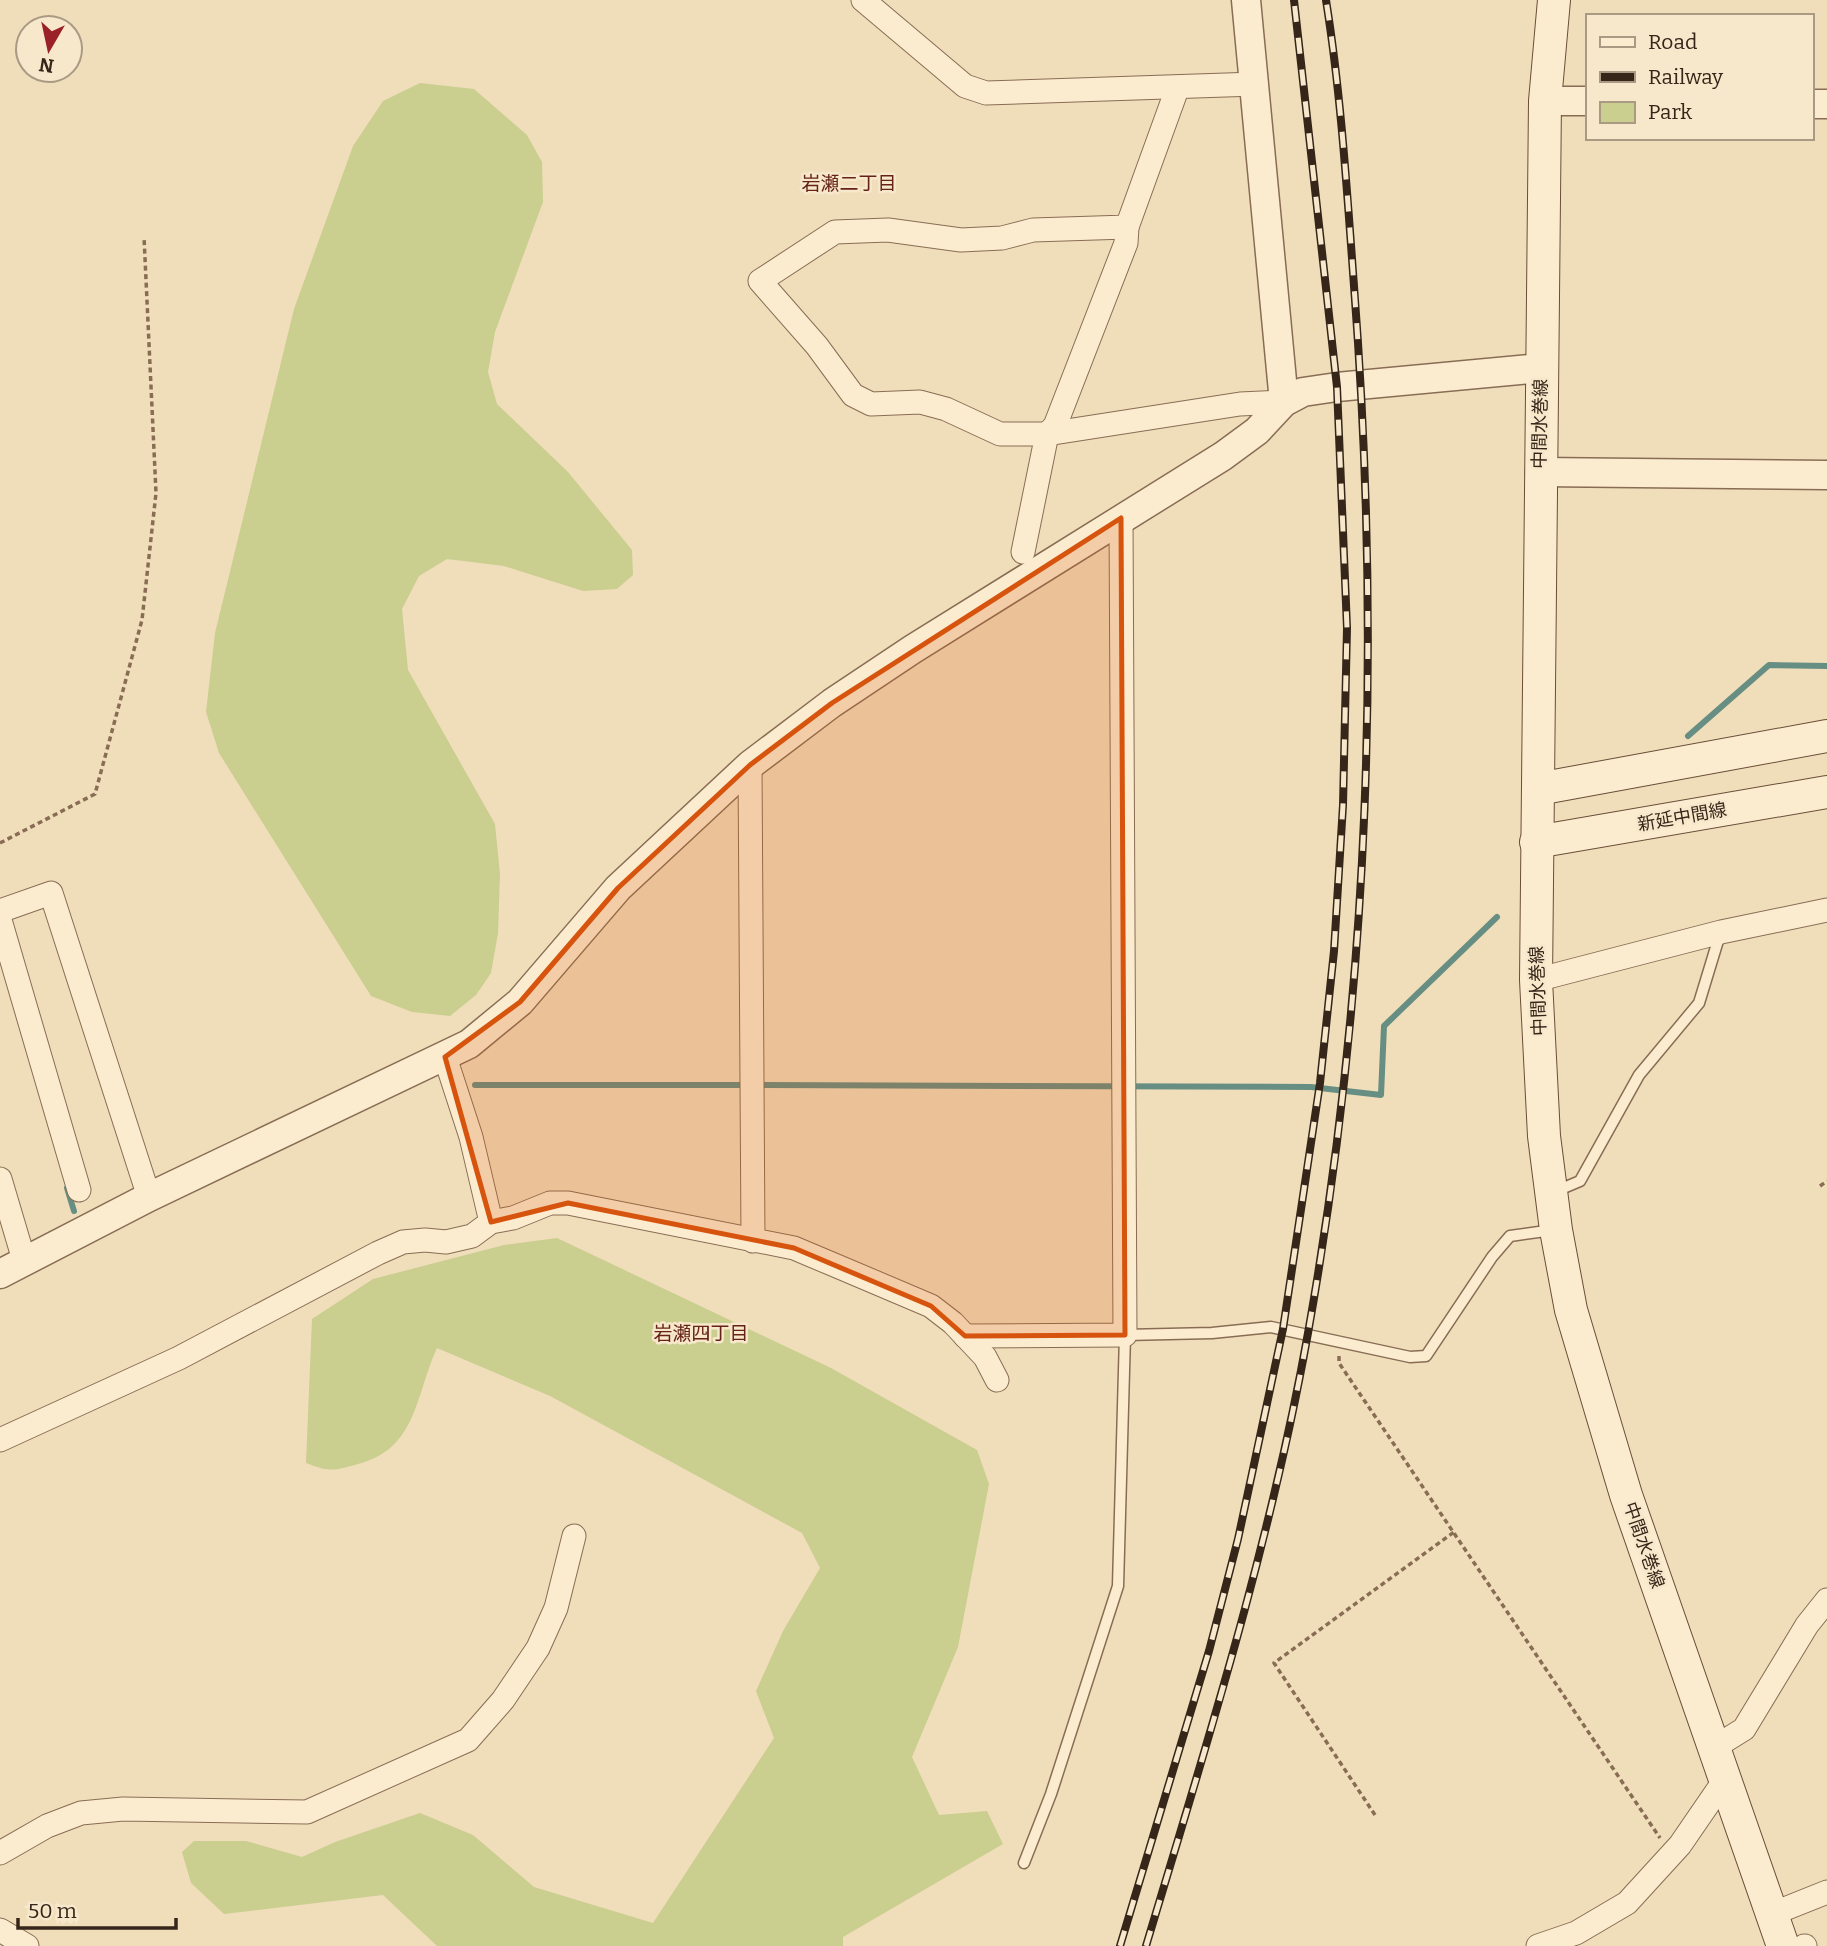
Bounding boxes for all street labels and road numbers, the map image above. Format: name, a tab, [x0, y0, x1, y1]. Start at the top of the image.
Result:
street label: 中間水巻線	[1528, 379, 1552, 469]
street label: 新延中間線	[1636, 798, 1728, 836]
street label: 中間水巻線	[1525, 946, 1551, 1036]
street label: 中間水巻線	[1619, 1499, 1669, 1591]

